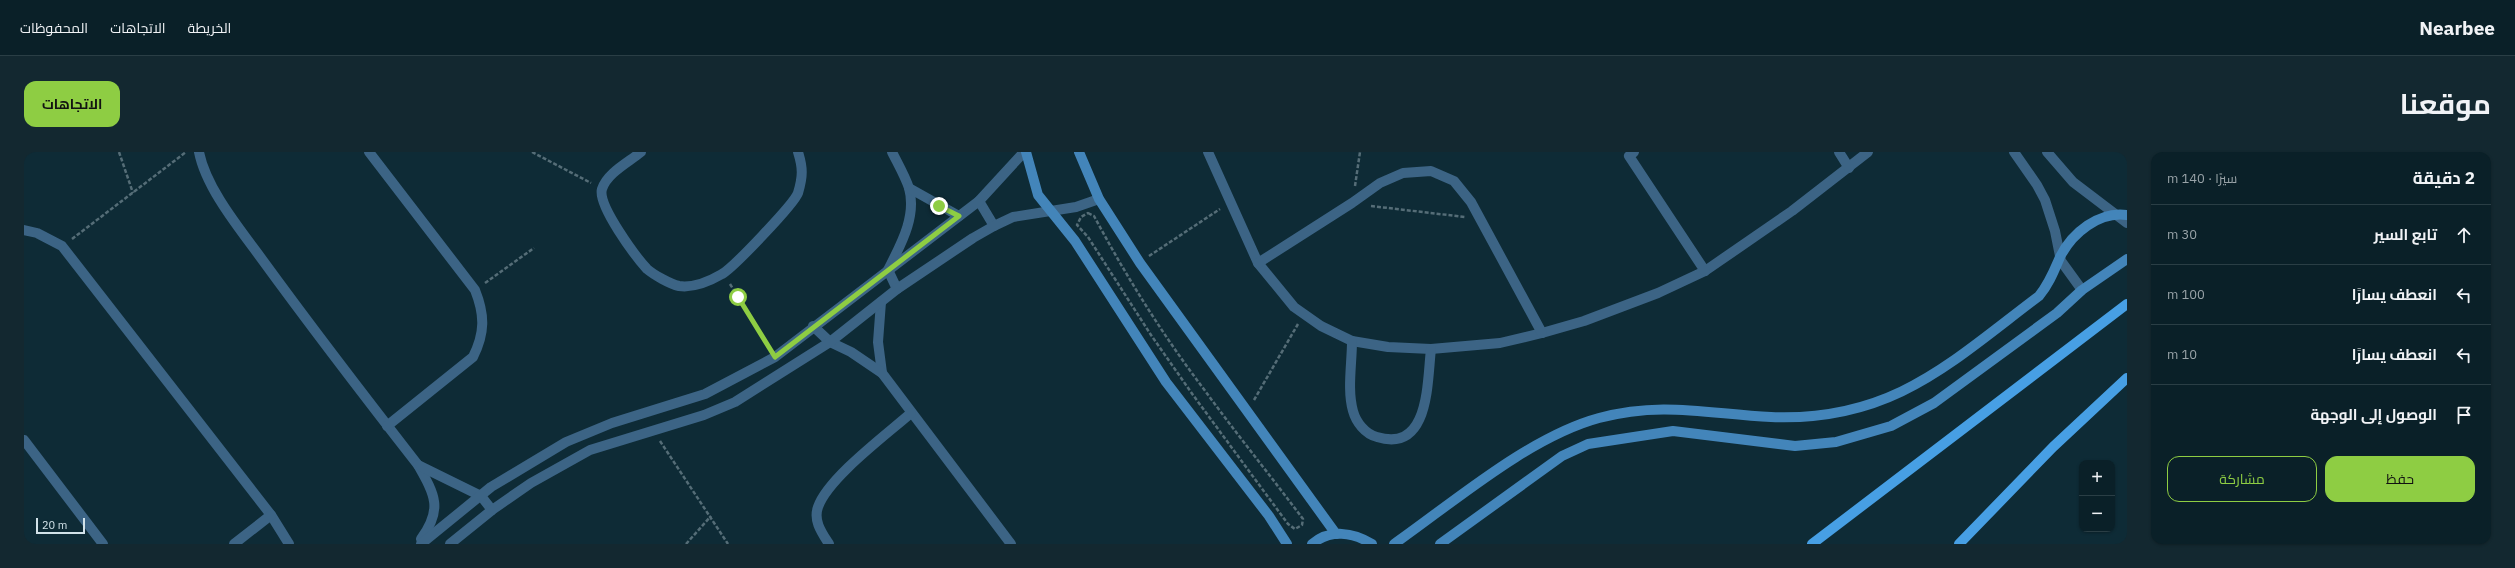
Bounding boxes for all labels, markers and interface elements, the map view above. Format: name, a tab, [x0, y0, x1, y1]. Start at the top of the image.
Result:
text: Nearbee	[2419, 16, 2495, 40]
text: المحفوظات	[20, 19, 88, 37]
text: الاتجاهات	[110, 19, 166, 37]
text: الخريطة	[188, 19, 231, 37]
button: الاتجاهات	[24, 81, 120, 127]
text: موقعنا	[2400, 85, 2491, 122]
text: 2 دقيقة	[2413, 167, 2475, 189]
text: سيرًا · 140 m	[2167, 170, 2237, 187]
route end	[930, 197, 948, 215]
icon: ahead	[2453, 224, 2475, 246]
text: تابع السير	[2374, 225, 2437, 244]
text: 30 m	[2167, 226, 2197, 243]
icon: left	[2453, 284, 2475, 306]
text: انعطف يسارًا	[2352, 285, 2437, 304]
text: 100 m	[2167, 286, 2205, 303]
route start	[729, 288, 747, 306]
icon: left	[2453, 344, 2475, 366]
text: انعطف يسارًا	[2352, 345, 2437, 364]
text: 10 m	[2167, 346, 2197, 363]
icon: arrive	[2453, 404, 2475, 426]
text: الوصول إلى الوجهة	[2310, 405, 2437, 424]
button: مشاركة	[2167, 456, 2317, 502]
button: حفظ	[2325, 456, 2475, 502]
map controls	[2079, 460, 2115, 532]
button: +	[2079, 460, 2115, 496]
button: −	[2079, 496, 2115, 532]
scale bar	[36, 516, 85, 535]
text: 20 m	[42, 518, 67, 532]

